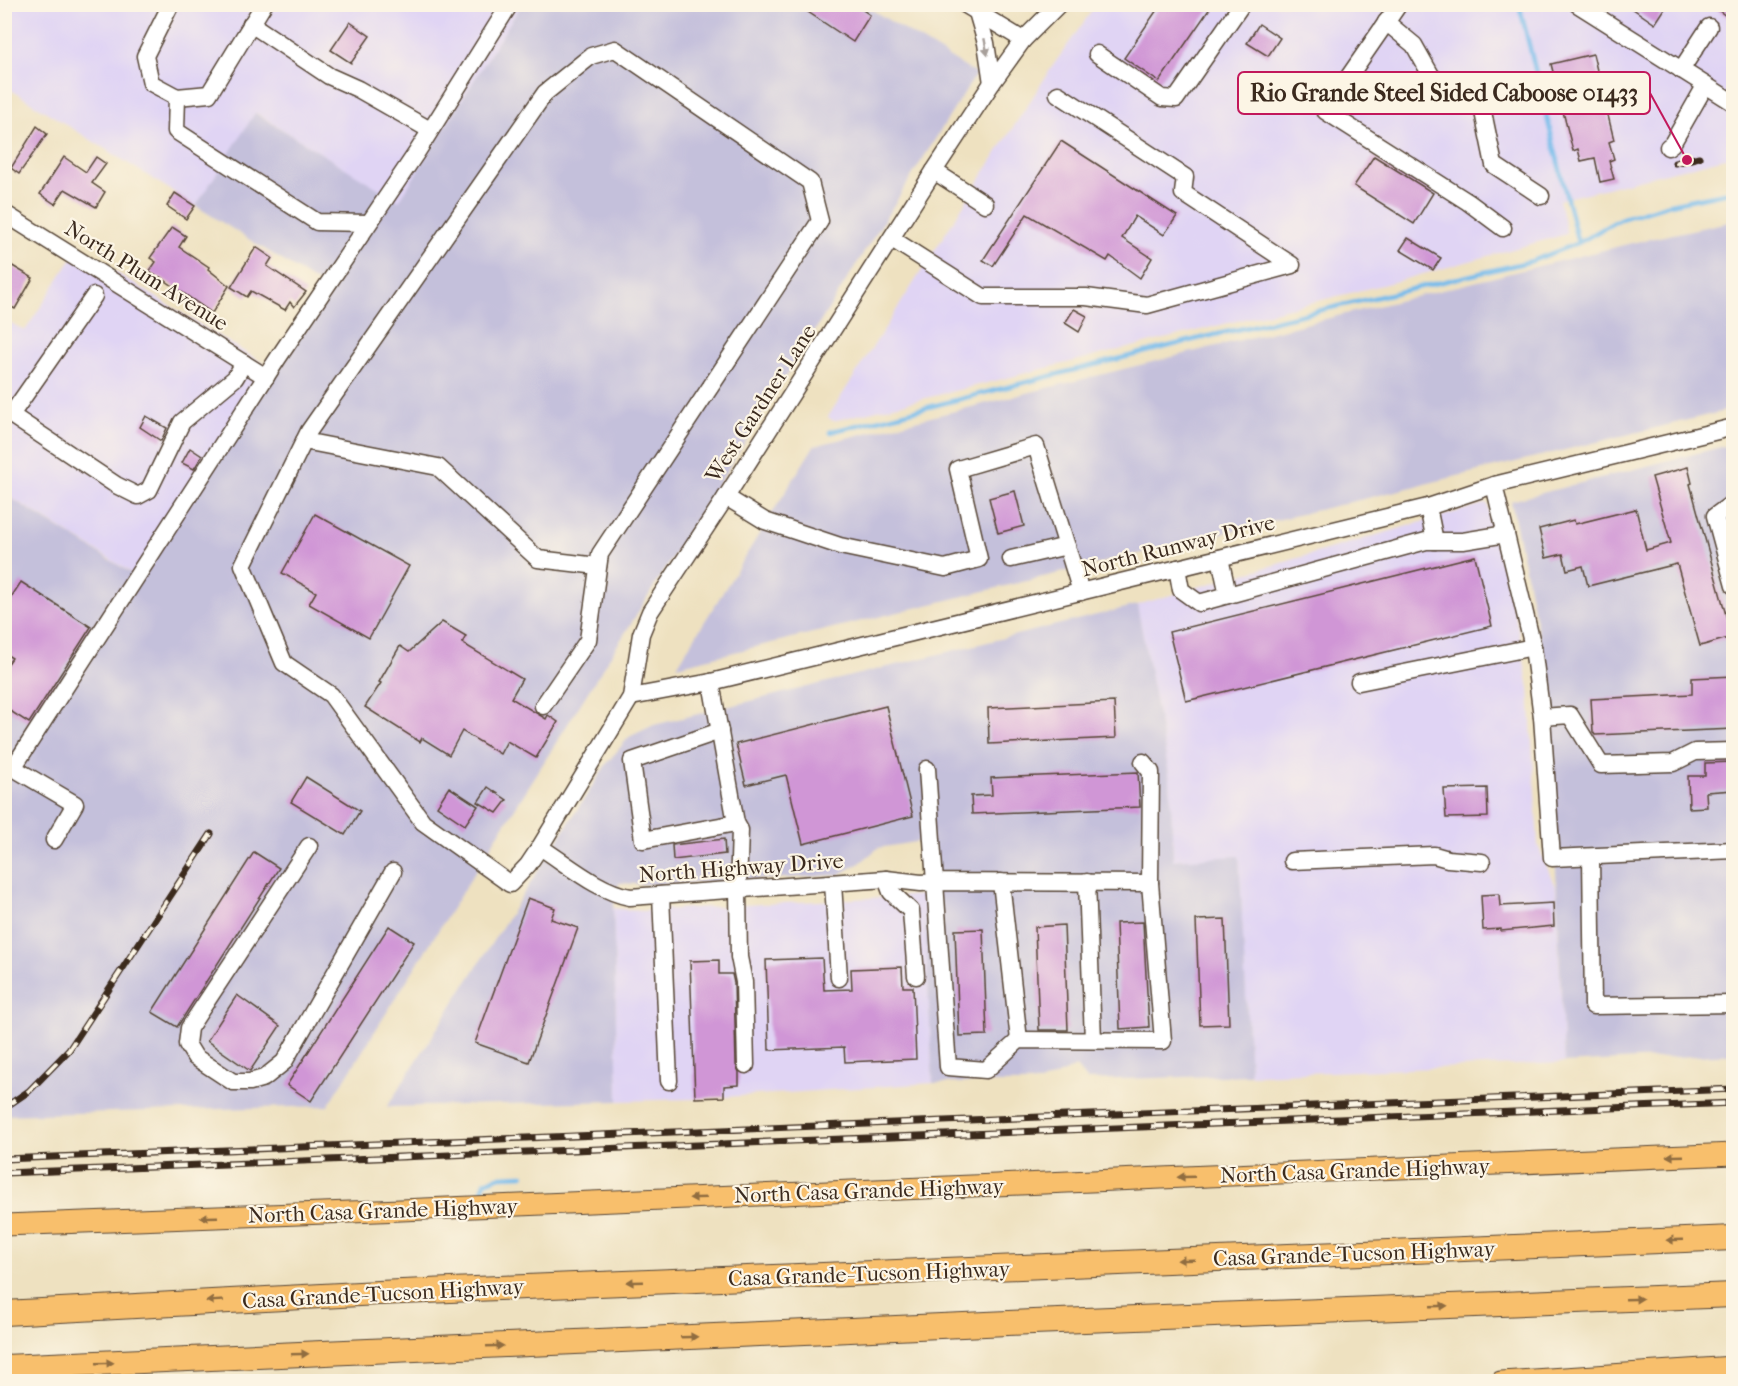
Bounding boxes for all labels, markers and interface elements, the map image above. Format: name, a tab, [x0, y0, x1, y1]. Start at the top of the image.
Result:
one-way arrow	[982, 38, 991, 57]
callout: Rio Grande Steel Sided Caboose 01433	[1238, 72, 1650, 114]
text: Rio Grande Steel Sided Caboose 01433	[1250, 79, 1638, 108]
street label: North Plum Avenue	[60, 215, 233, 337]
street label: West Gardner Lane	[700, 320, 822, 488]
street label: North Runway Drive	[1079, 509, 1278, 583]
street label: North Highway Drive	[638, 848, 844, 888]
one-way arrow	[1666, 1152, 1685, 1161]
street label: North Casa Grande Highway	[1220, 1153, 1492, 1189]
one-way arrow	[1177, 1172, 1196, 1181]
street label: North Casa Grande Highway	[734, 1173, 1006, 1209]
street label: North Casa Grande Highway	[248, 1193, 520, 1229]
one-way arrow	[688, 1193, 707, 1202]
one-way arrow	[200, 1213, 219, 1222]
street label: Casa Grande-Tucson Highway	[1212, 1236, 1497, 1272]
one-way arrow	[1666, 1236, 1685, 1245]
street label: Casa Grande-Tucson Highway	[727, 1256, 1012, 1292]
one-way arrow	[1177, 1256, 1196, 1265]
street label: Casa Grande-Tucson Highway	[241, 1274, 526, 1314]
one-way arrow	[625, 1278, 644, 1287]
one-way arrow	[1625, 1294, 1644, 1303]
one-way arrow	[205, 1296, 224, 1305]
one-way arrow	[1430, 1302, 1449, 1311]
one-way arrow	[680, 1333, 699, 1342]
one-way arrow	[485, 1341, 504, 1350]
one-way arrow	[290, 1350, 309, 1359]
one-way arrow	[95, 1358, 114, 1367]

